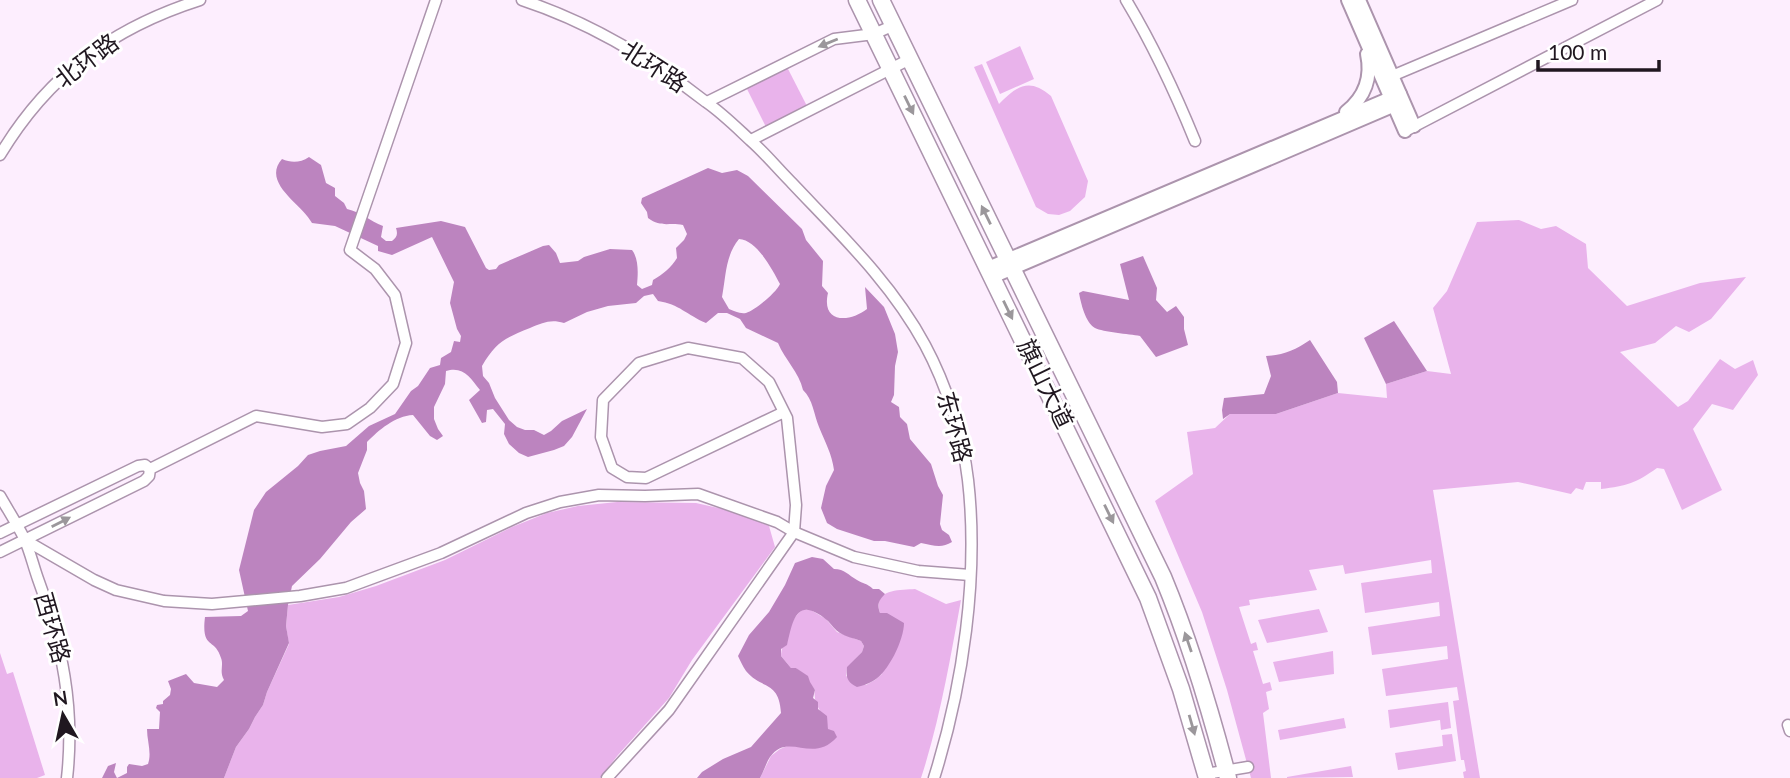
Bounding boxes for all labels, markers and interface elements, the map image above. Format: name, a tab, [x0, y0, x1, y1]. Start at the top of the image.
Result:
street label: 北环路	[49, 27, 124, 93]
scale bar	[1538, 28, 1659, 72]
street label: 北环路	[617, 34, 693, 98]
one-way arrow	[818, 37, 839, 48]
text: 100 m	[1548, 39, 1607, 64]
one-way arrow	[903, 95, 914, 115]
one-way arrow	[980, 205, 992, 225]
one-way arrow	[1003, 300, 1014, 320]
street label: 旗山大道	[1012, 334, 1080, 433]
street label: 东环路	[932, 388, 979, 465]
one-way arrow	[1103, 504, 1114, 524]
one-way arrow	[51, 517, 71, 528]
street label: 西环路	[30, 589, 77, 666]
one-way arrow	[1182, 631, 1193, 652]
north arrow	[28, 680, 98, 750]
text: N	[51, 685, 69, 710]
one-way arrow	[1188, 715, 1198, 736]

